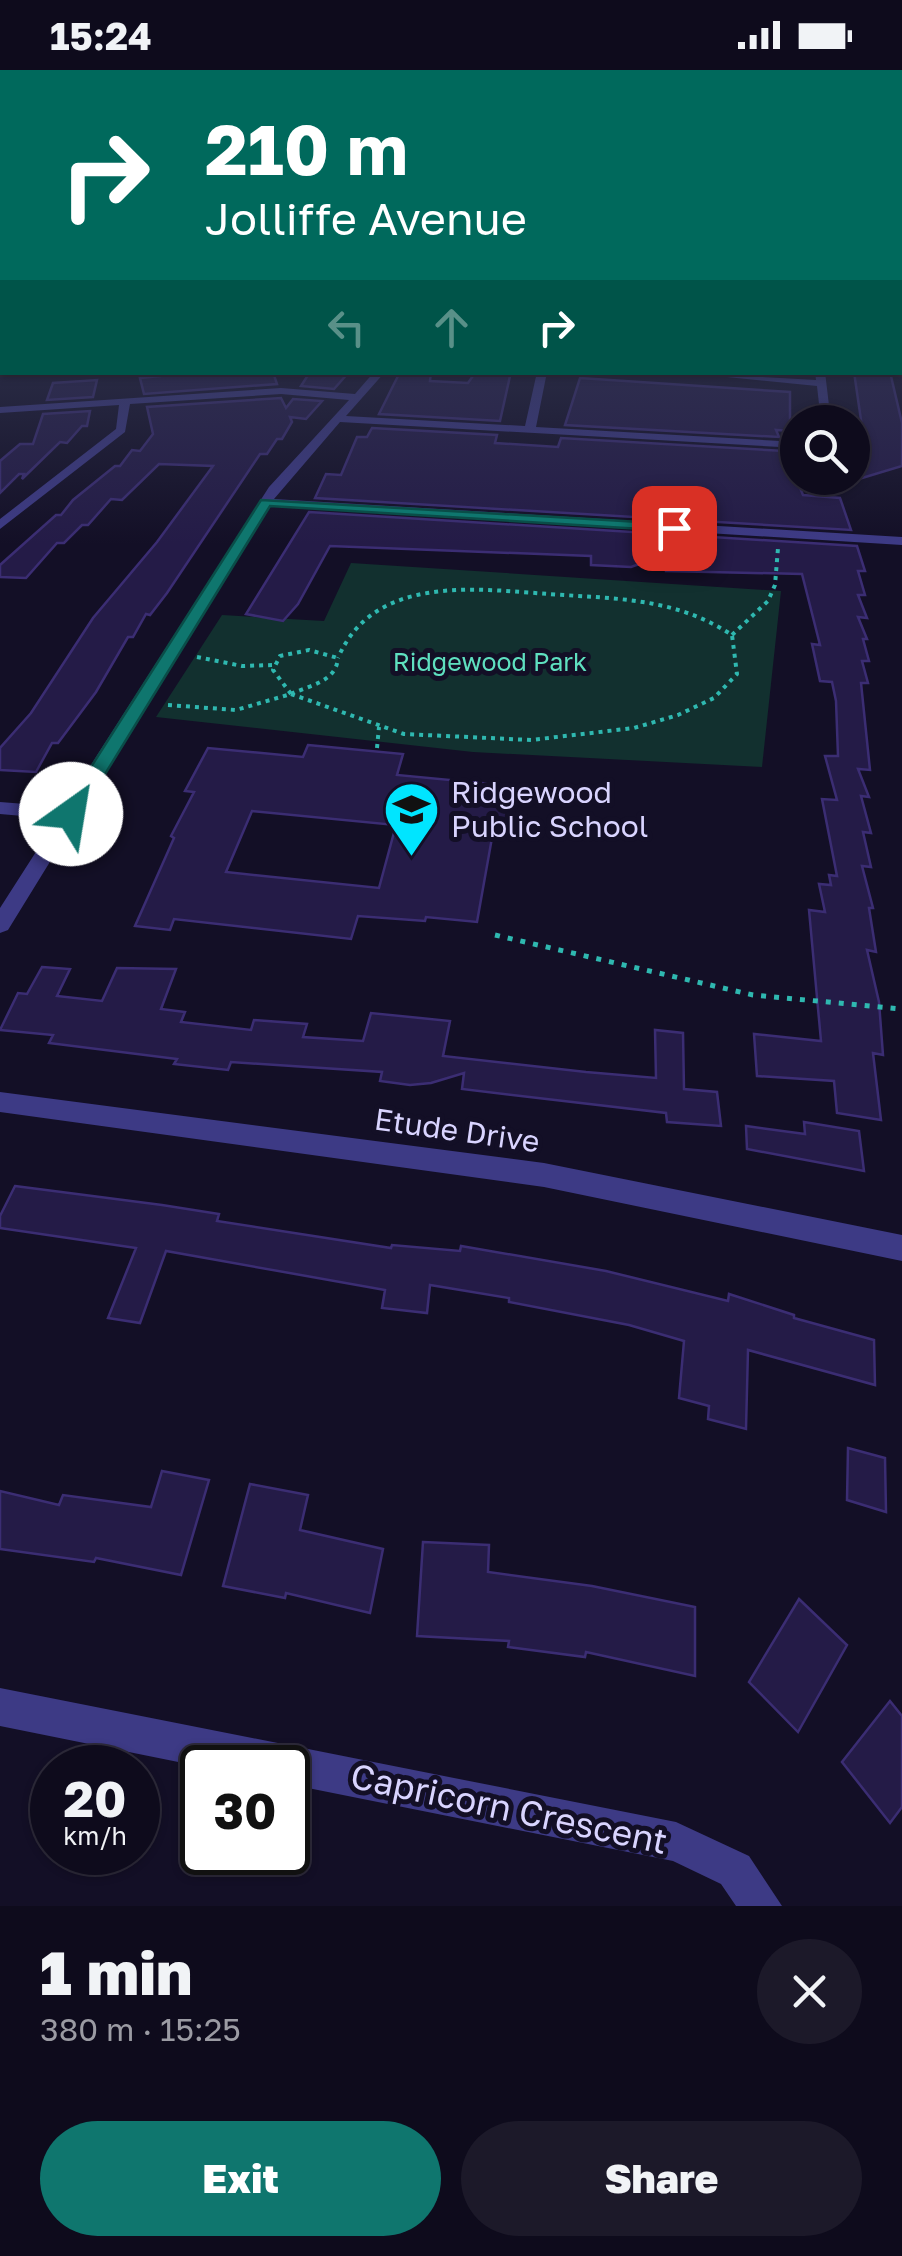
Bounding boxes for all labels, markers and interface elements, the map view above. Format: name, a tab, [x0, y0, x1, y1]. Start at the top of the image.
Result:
text: 15:24	[50, 13, 152, 58]
text: 210 m	[205, 106, 408, 190]
icon: right	[40, 110, 170, 240]
text: Jolliffe Avenue	[205, 191, 527, 245]
icon: left	[319, 300, 374, 355]
icon: ahead	[424, 300, 479, 355]
icon: right	[529, 300, 584, 355]
map controls	[780, 405, 870, 495]
button: search	[780, 405, 870, 495]
pin	[632, 486, 717, 571]
icon: arrive	[647, 501, 702, 556]
park label: Ridgewood Park	[393, 646, 587, 677]
position arrow	[19, 762, 123, 866]
place label: Ridgewood Public School	[451, 774, 648, 844]
school or university icon: Ridgewood Public School	[382, 780, 442, 859]
street label: Etude Drive	[372, 1101, 542, 1159]
speed limit sign: 30	[180, 1745, 310, 1875]
street label: Capricorn Crescent	[347, 1754, 671, 1862]
text: 20	[63, 1768, 126, 1828]
text: km/h	[63, 1820, 127, 1851]
text: 1 min	[40, 1936, 192, 2008]
button: close	[757, 1939, 862, 2044]
text: 380 m · 15:25	[40, 2010, 241, 2048]
button: Exit	[40, 2121, 441, 2236]
button: Share	[461, 2121, 862, 2236]

